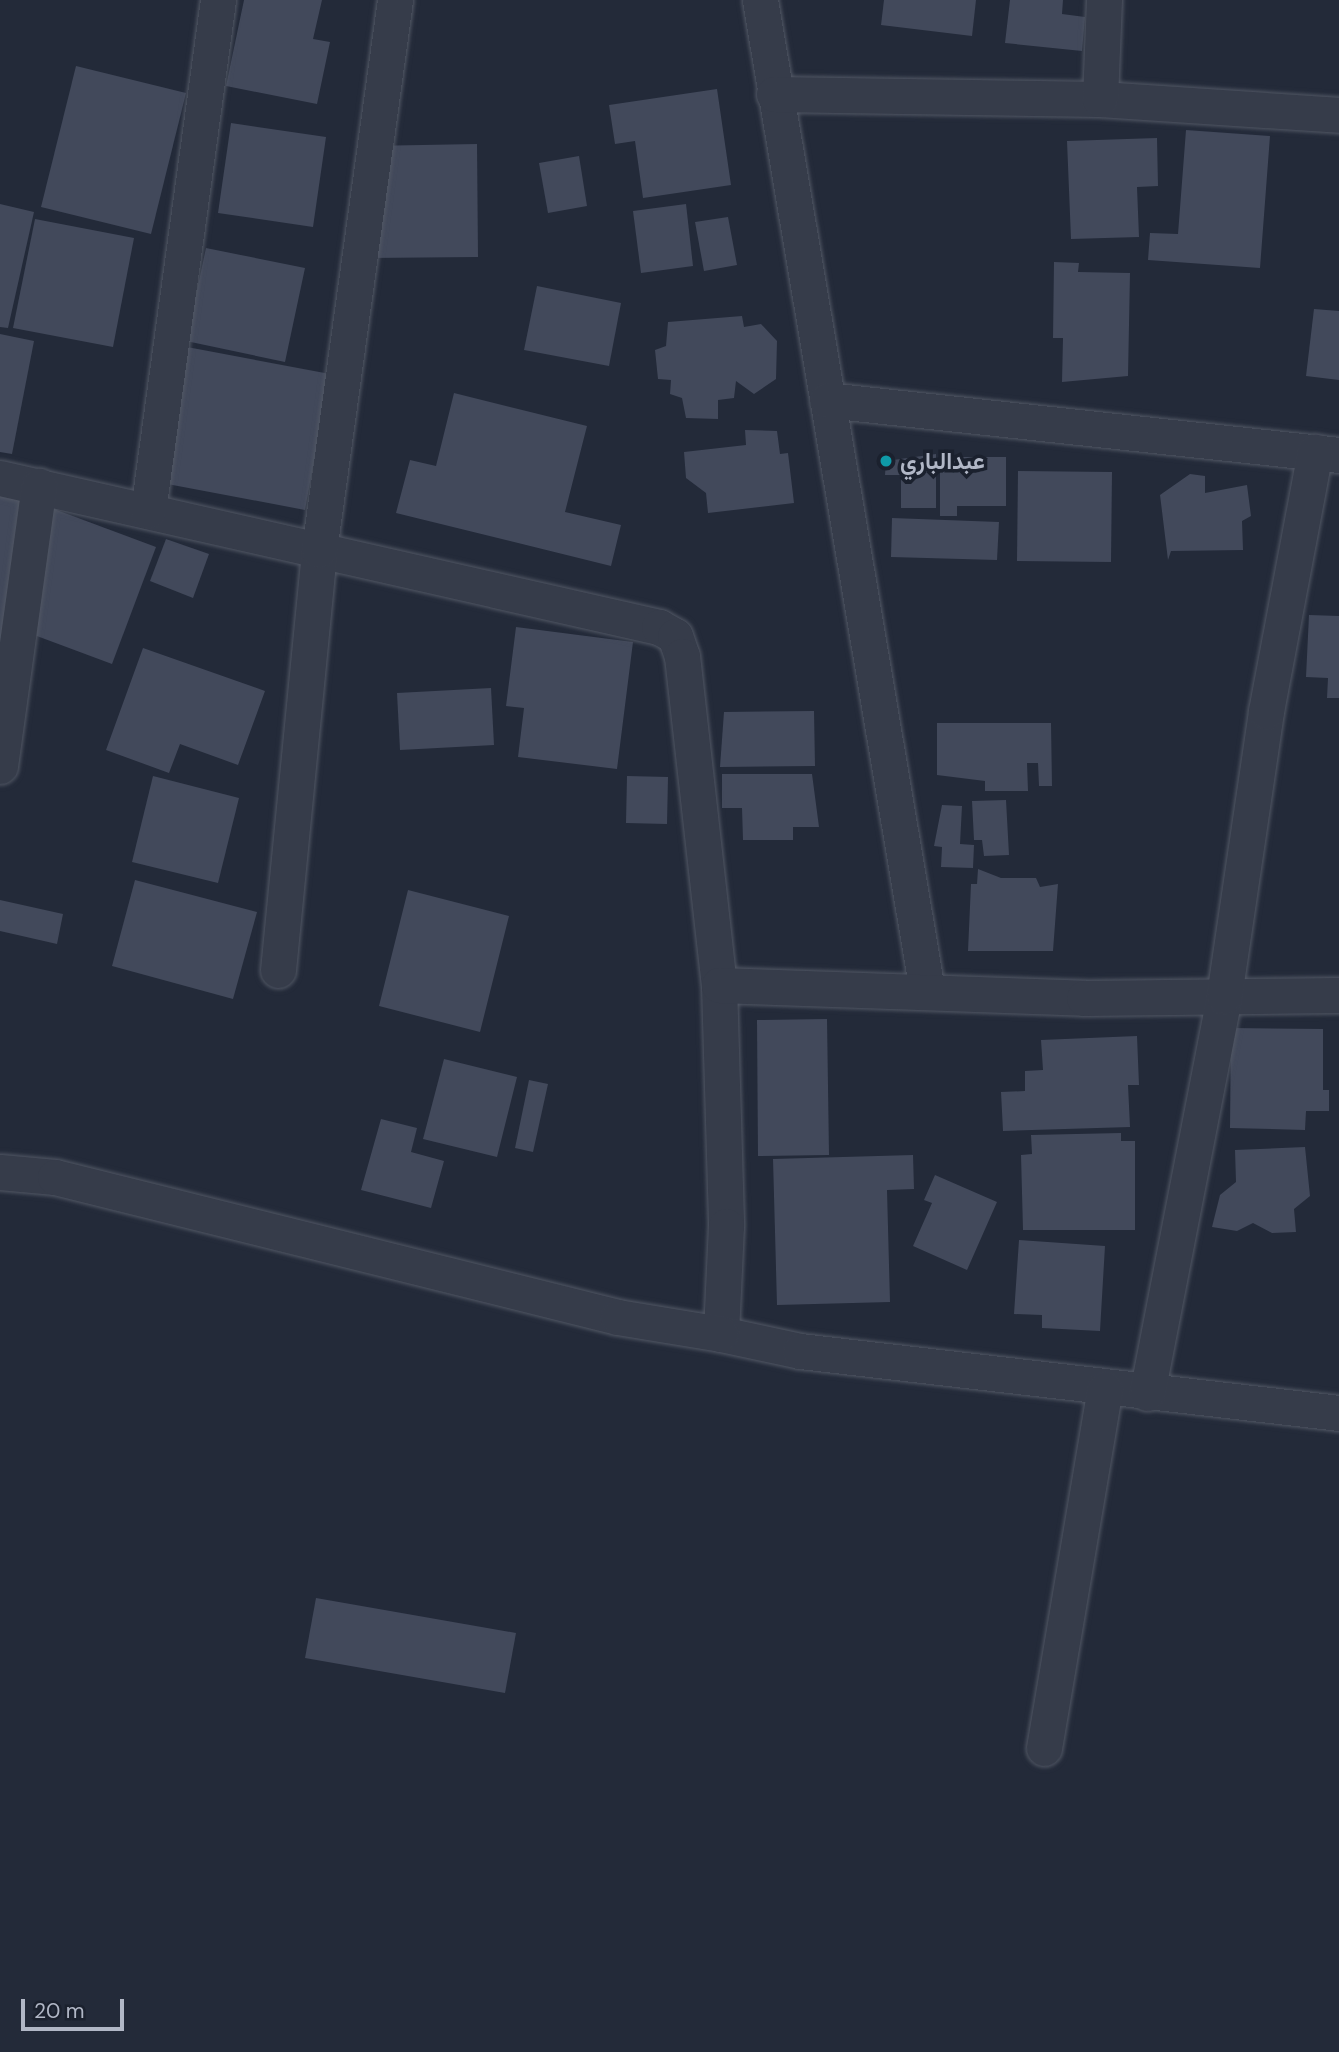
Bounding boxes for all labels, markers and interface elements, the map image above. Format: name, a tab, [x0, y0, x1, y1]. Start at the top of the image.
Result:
place label: عبدالباري	[900, 447, 985, 475]
marker: عبدالباري	[878, 453, 894, 469]
scale bar	[24, 1986, 128, 2030]
text: 20 m	[34, 1997, 85, 2025]

